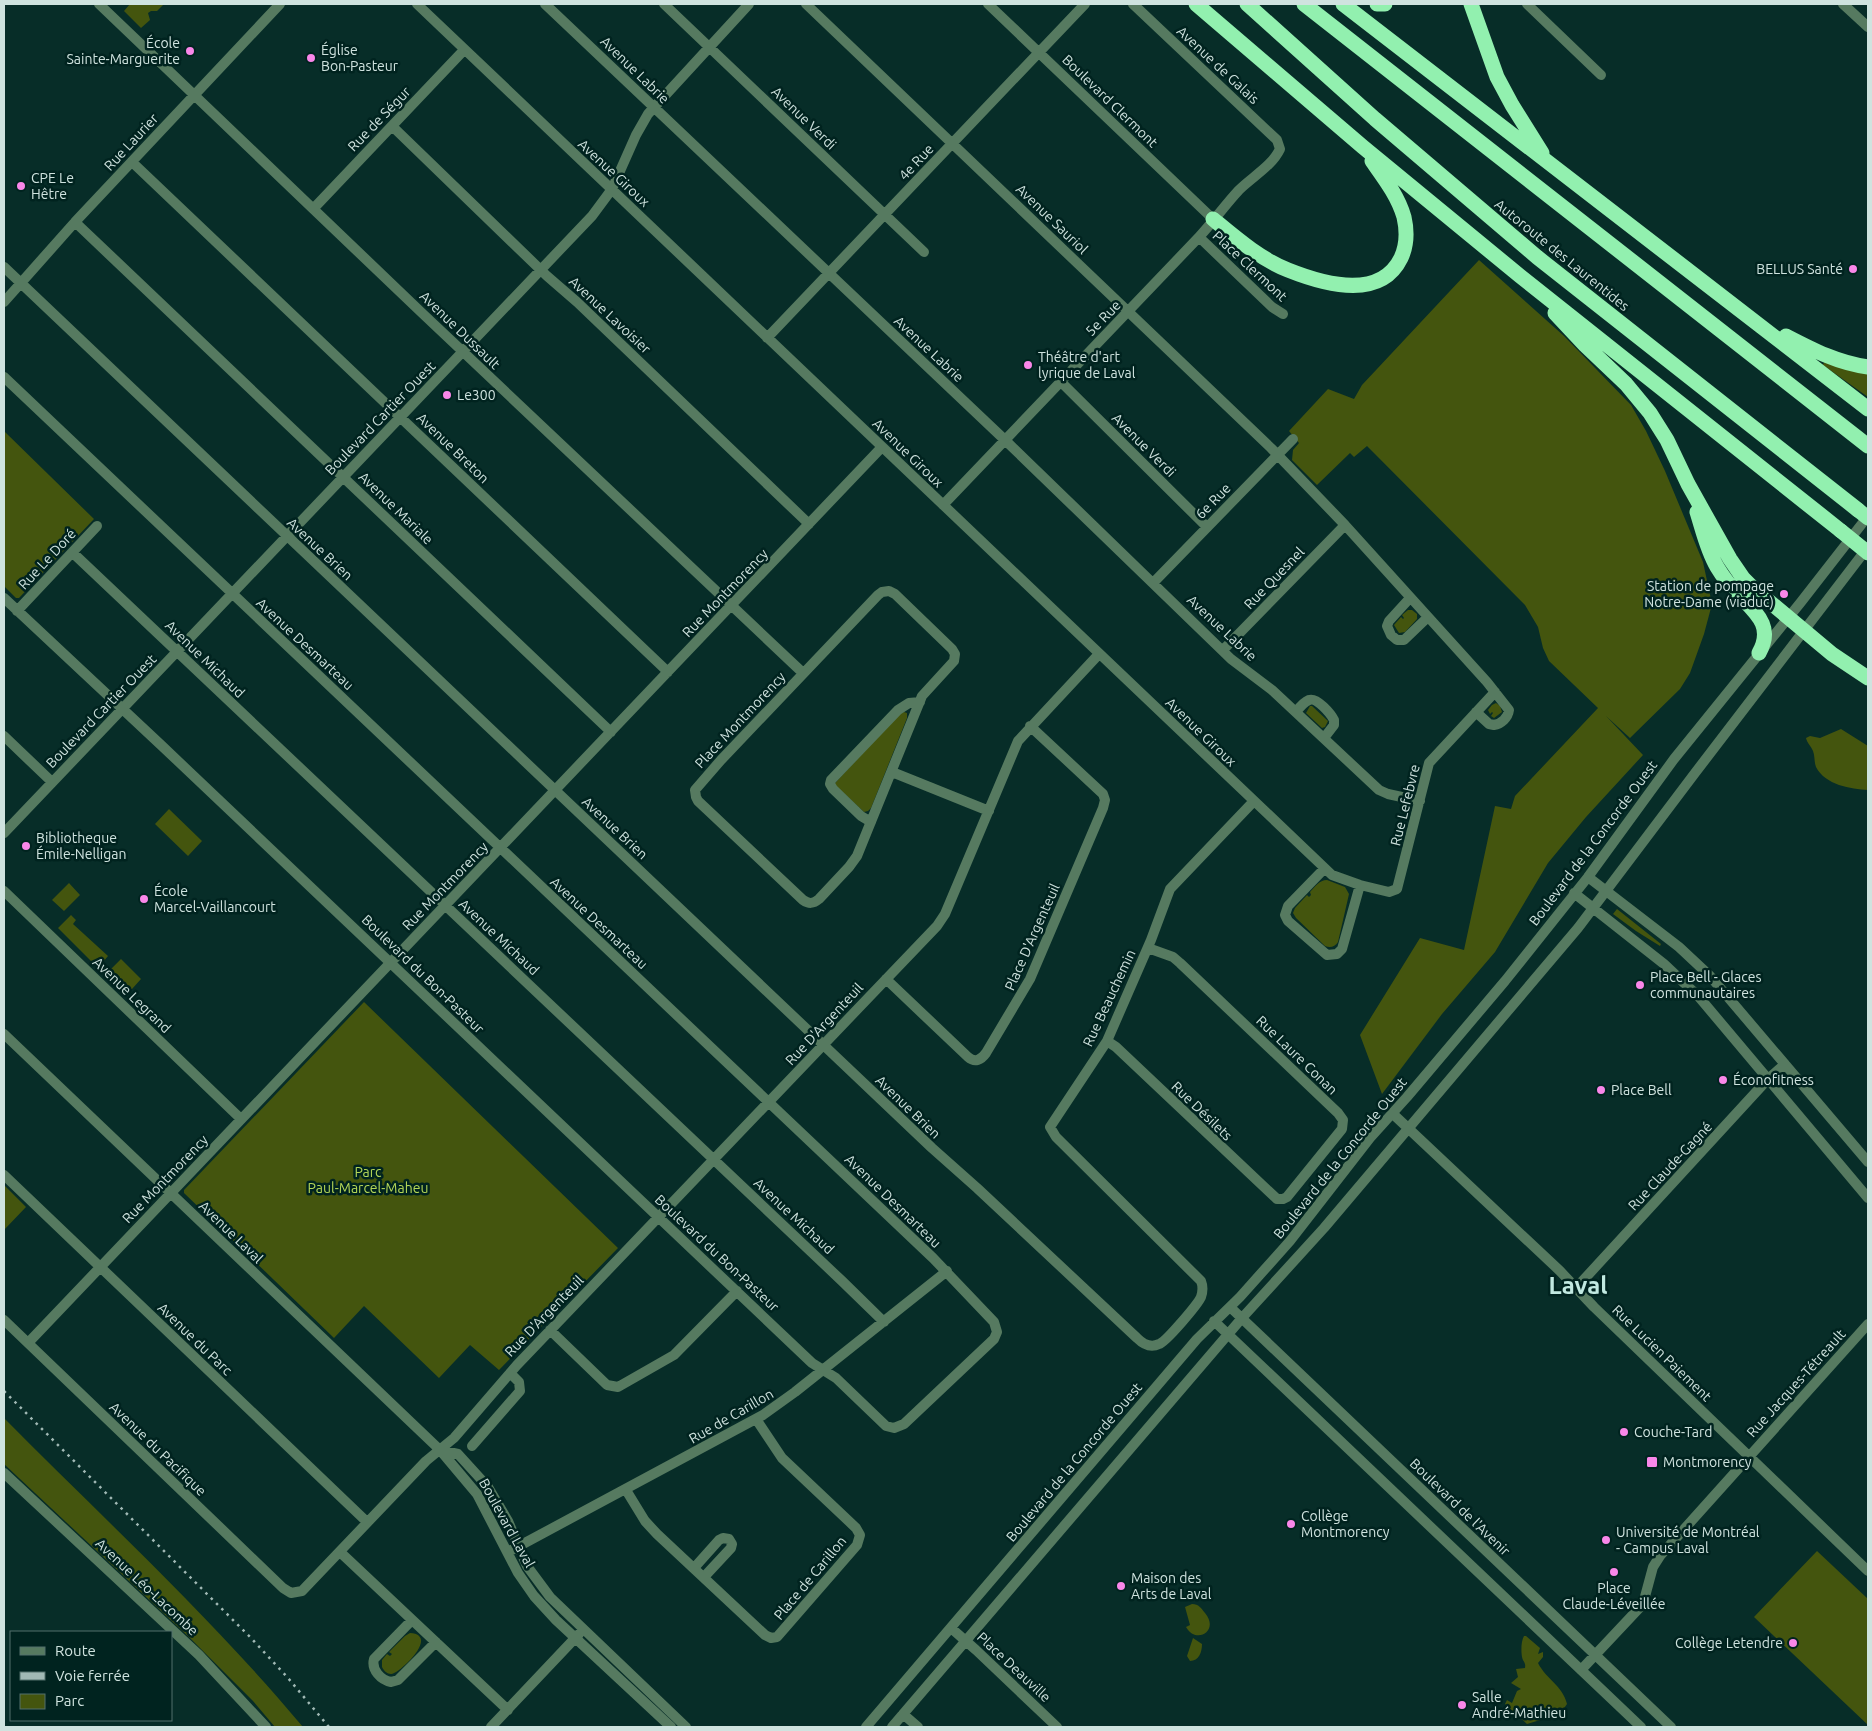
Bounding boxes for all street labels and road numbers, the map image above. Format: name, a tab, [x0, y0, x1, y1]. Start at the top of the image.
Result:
street label: Avenue de Galais	[1174, 23, 1262, 107]
street label: Avenue Labrie	[597, 33, 673, 107]
street label: Boulevard Clermont	[1059, 51, 1161, 151]
street label: Rue de Ségur	[344, 83, 414, 154]
street label: Avenue Verdi	[768, 83, 840, 153]
street label: Rue Laurier	[101, 110, 162, 174]
street label: Avenue Giroux	[575, 136, 653, 210]
street label: 4e Rue	[895, 141, 937, 183]
street label: Avenue Sauriol	[1013, 181, 1091, 257]
street label: Autoroute des Laurentides	[1492, 196, 1632, 314]
street label: Place Clermont	[1210, 228, 1291, 305]
street label: Avenue Lavoisier	[566, 273, 655, 357]
street label: Avenue Dussault	[417, 288, 504, 372]
street label: 5e Rue	[1082, 297, 1124, 339]
street label: Avenue Labrie	[891, 313, 967, 385]
street label: Boulevard Cartier Ouest	[322, 358, 439, 478]
street label: Avenue Breton	[414, 410, 492, 486]
street label: Avenue Verdi	[1109, 410, 1179, 480]
street label: Avenue Giroux	[869, 415, 947, 491]
street label: Avenue Mariale	[356, 469, 436, 547]
street label: 6e Rue	[1192, 480, 1234, 522]
street label: Avenue Brien	[284, 515, 356, 583]
street label: Rue Le Doré	[15, 525, 79, 593]
street label: Rue Quesnel	[1241, 544, 1308, 612]
street label: Rue Montmorency	[679, 545, 771, 640]
street label: Avenue Labrie	[1184, 592, 1260, 664]
street label: Avenue Desmarteau	[253, 595, 357, 693]
street label: Avenue Michaud	[162, 617, 248, 701]
street label: Boulevard Cartier Ouest	[43, 651, 160, 771]
street label: Place Montmorency	[691, 669, 789, 771]
street label: Avenue Giroux	[1162, 694, 1240, 770]
street label: Boulevard de la Concorde Ouest	[1526, 757, 1661, 929]
street label: Rue Lefebvre	[1387, 763, 1423, 847]
street label: Avenue Brien	[579, 794, 651, 862]
street label: Rue Montmorency	[399, 838, 491, 933]
street label: Avenue Desmarteau	[547, 874, 651, 972]
street label: Place D'Argenteuil	[1001, 881, 1063, 993]
street label: Avenue Michaud	[456, 896, 542, 978]
street label: Boulevard du Bon-Pasteur	[359, 911, 488, 1037]
street label: Rue Beauchemin	[1080, 947, 1138, 1049]
street label: Avenue Legrand	[90, 954, 174, 1036]
street label: Rue D'Argenteuil	[782, 979, 866, 1068]
street label: Rue Laure Conan	[1253, 1012, 1341, 1098]
street label: Avenue Brien	[872, 1072, 944, 1142]
street label: Boulevard de la Concorde Ouest	[1270, 1074, 1410, 1242]
street label: Rue Désilets	[1168, 1078, 1236, 1144]
street label: Rue Claude-Gagné	[1625, 1118, 1715, 1214]
street label: Rue Montmorency	[119, 1131, 211, 1226]
street label: Avenue Desmarteau	[842, 1151, 944, 1251]
street label: Avenue Michaud	[751, 1175, 837, 1257]
street label: Boulevard du Bon-Pasteur	[652, 1191, 783, 1315]
street label: Avenue Laval	[196, 1198, 266, 1267]
street label: Rue D'Argenteuil	[501, 1272, 587, 1360]
street label: Avenue du Parc	[155, 1300, 236, 1379]
street label: Rue Lucien Paiement	[1609, 1302, 1715, 1405]
street label: Rue Jacques-Tétreault	[1743, 1325, 1849, 1440]
street label: Boulevard de la Concorde Ouest	[1003, 1379, 1145, 1545]
street label: Rue de Carillon	[686, 1385, 776, 1447]
street label: Avenue du Pacifique	[106, 1399, 210, 1499]
street label: Boulevard de l'Avenir	[1407, 1455, 1514, 1559]
street label: Boulevard Laval	[476, 1476, 538, 1571]
street label: Place de Carillon	[771, 1533, 849, 1623]
street label: Avenue Léo-Lacombe	[92, 1535, 202, 1639]
street label: Place Deauville	[974, 1629, 1054, 1705]

